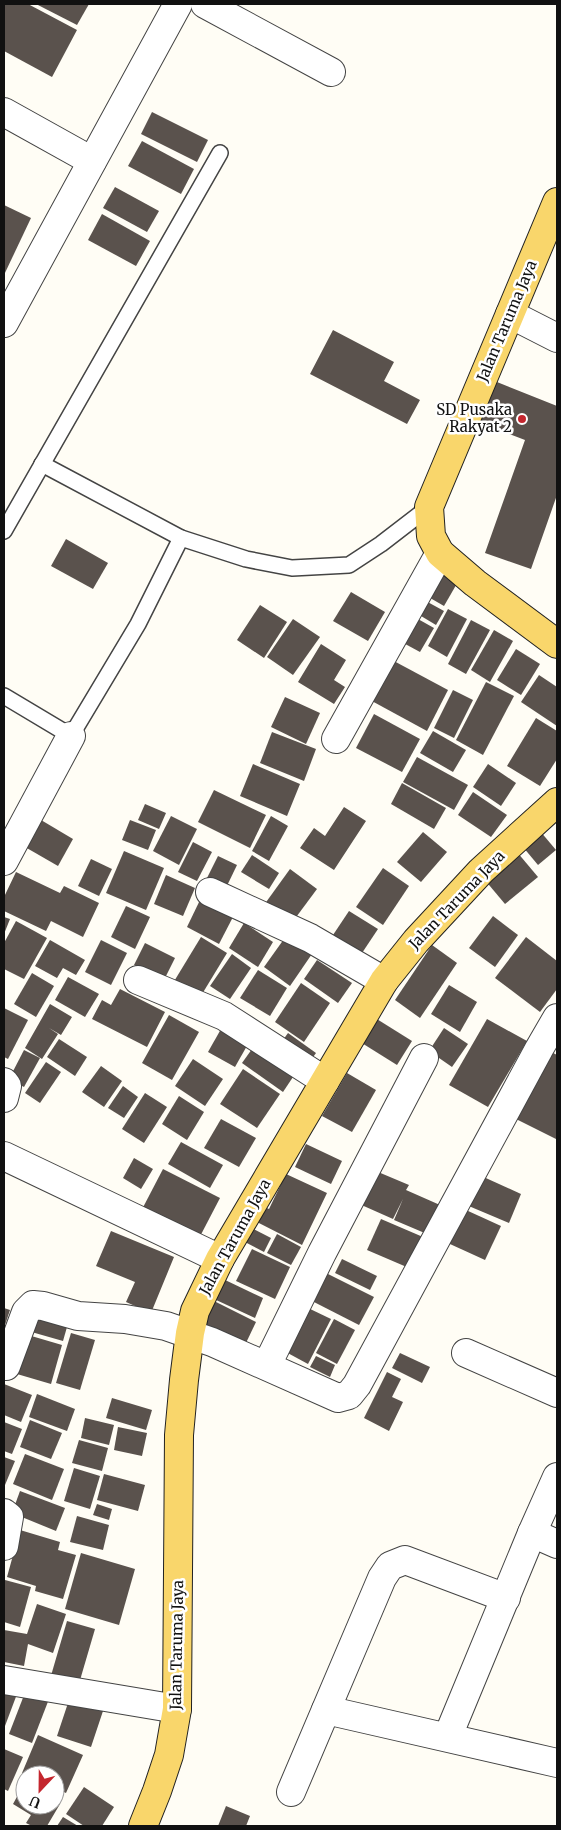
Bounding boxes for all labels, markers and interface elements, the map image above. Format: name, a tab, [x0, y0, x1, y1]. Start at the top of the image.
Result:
street label: Jalan Taruma Jaya	[472, 257, 541, 385]
place label: SD Pusaka Rakyat 2	[436, 400, 512, 436]
marker: SD Pusaka Rakyat 2	[516, 413, 528, 425]
street label: Jalan Taruma Jaya	[404, 846, 509, 954]
street label: Jalan Taruma Jaya	[194, 1175, 274, 1299]
street label: Jalan Taruma Jaya	[166, 1580, 187, 1711]
north arrow	[15, 1765, 65, 1815]
text: U	[26, 1792, 43, 1812]

